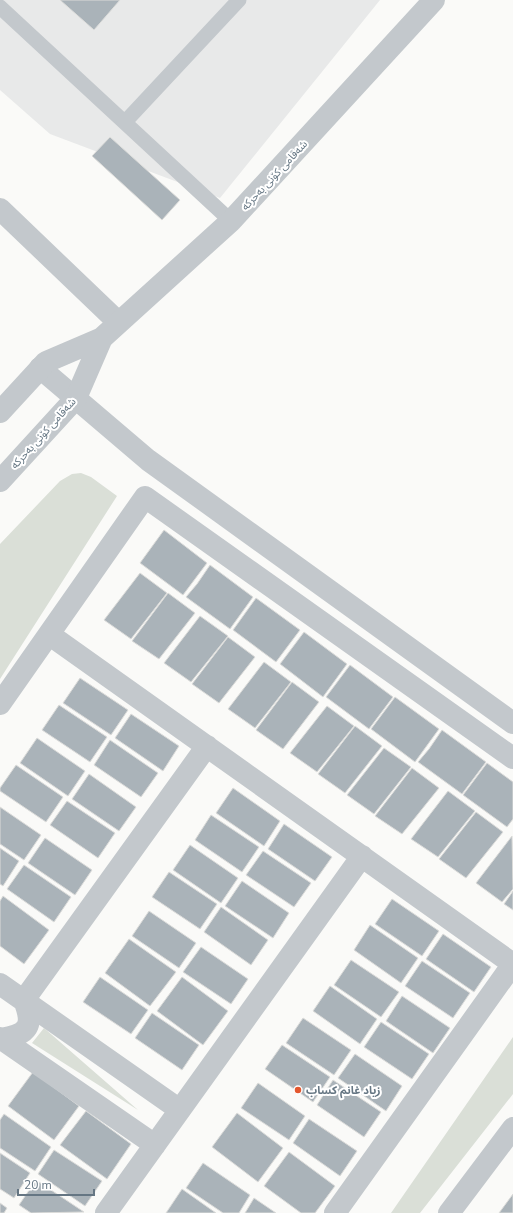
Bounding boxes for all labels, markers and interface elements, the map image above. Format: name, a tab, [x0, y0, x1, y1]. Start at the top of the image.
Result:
street label: شەقامی کۆنی بەحرکە	[238, 137, 311, 214]
street label: شەقامی کۆنی بەحرکە	[7, 394, 80, 472]
place label: زياد غانم كساب	[306, 1083, 381, 1099]
marker: زياد غانم كساب	[293, 1085, 303, 1095]
scale bar	[18, 1171, 94, 1197]
text: 20 m	[24, 1177, 52, 1193]

